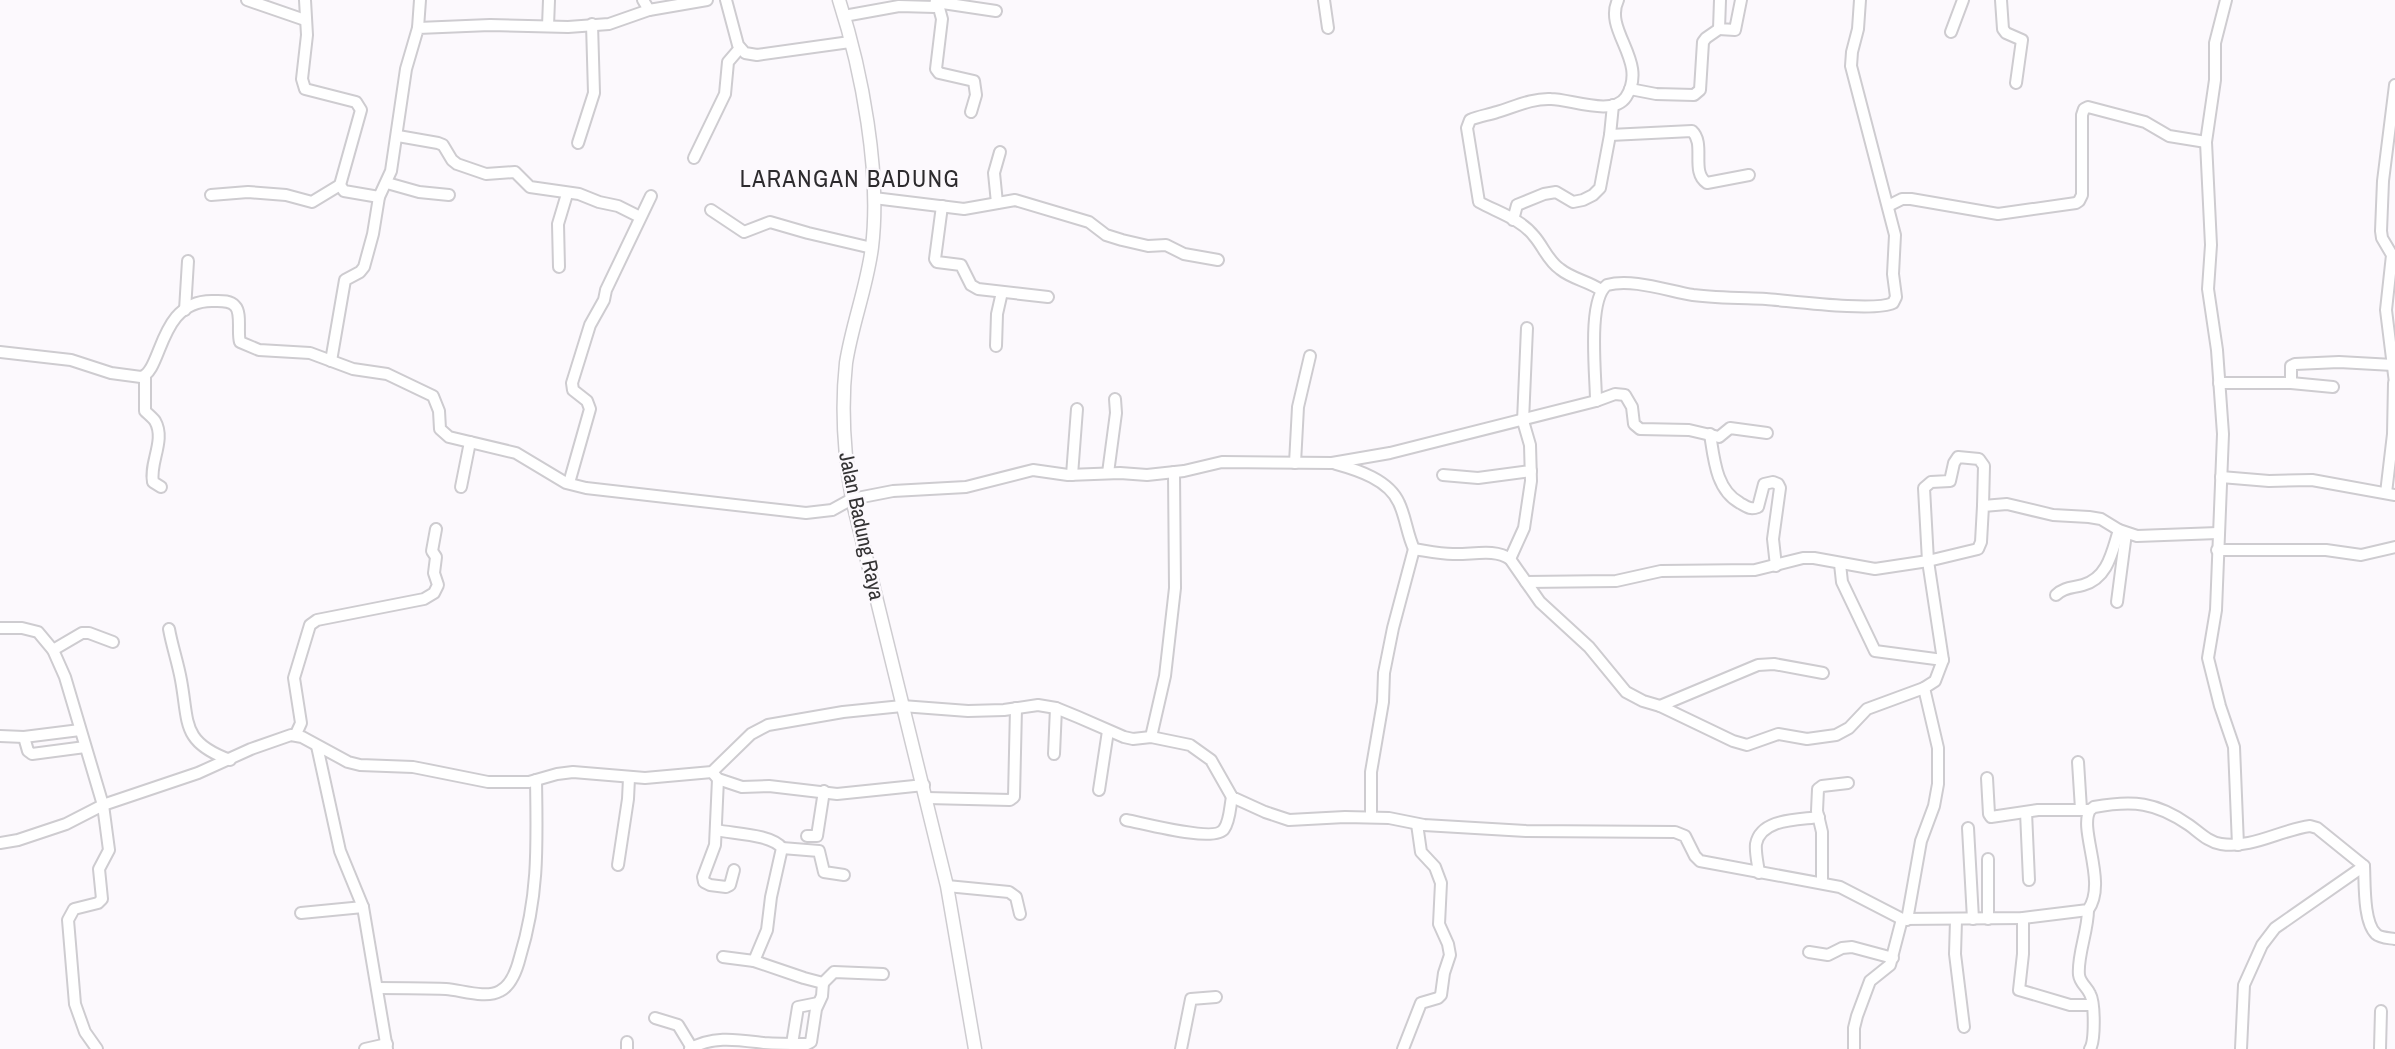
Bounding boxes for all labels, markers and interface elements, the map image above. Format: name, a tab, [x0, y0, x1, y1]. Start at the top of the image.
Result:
district label: LARANGAN BADUNG	[740, 162, 960, 194]
street label: Jalan Badung Raya	[832, 449, 892, 603]

